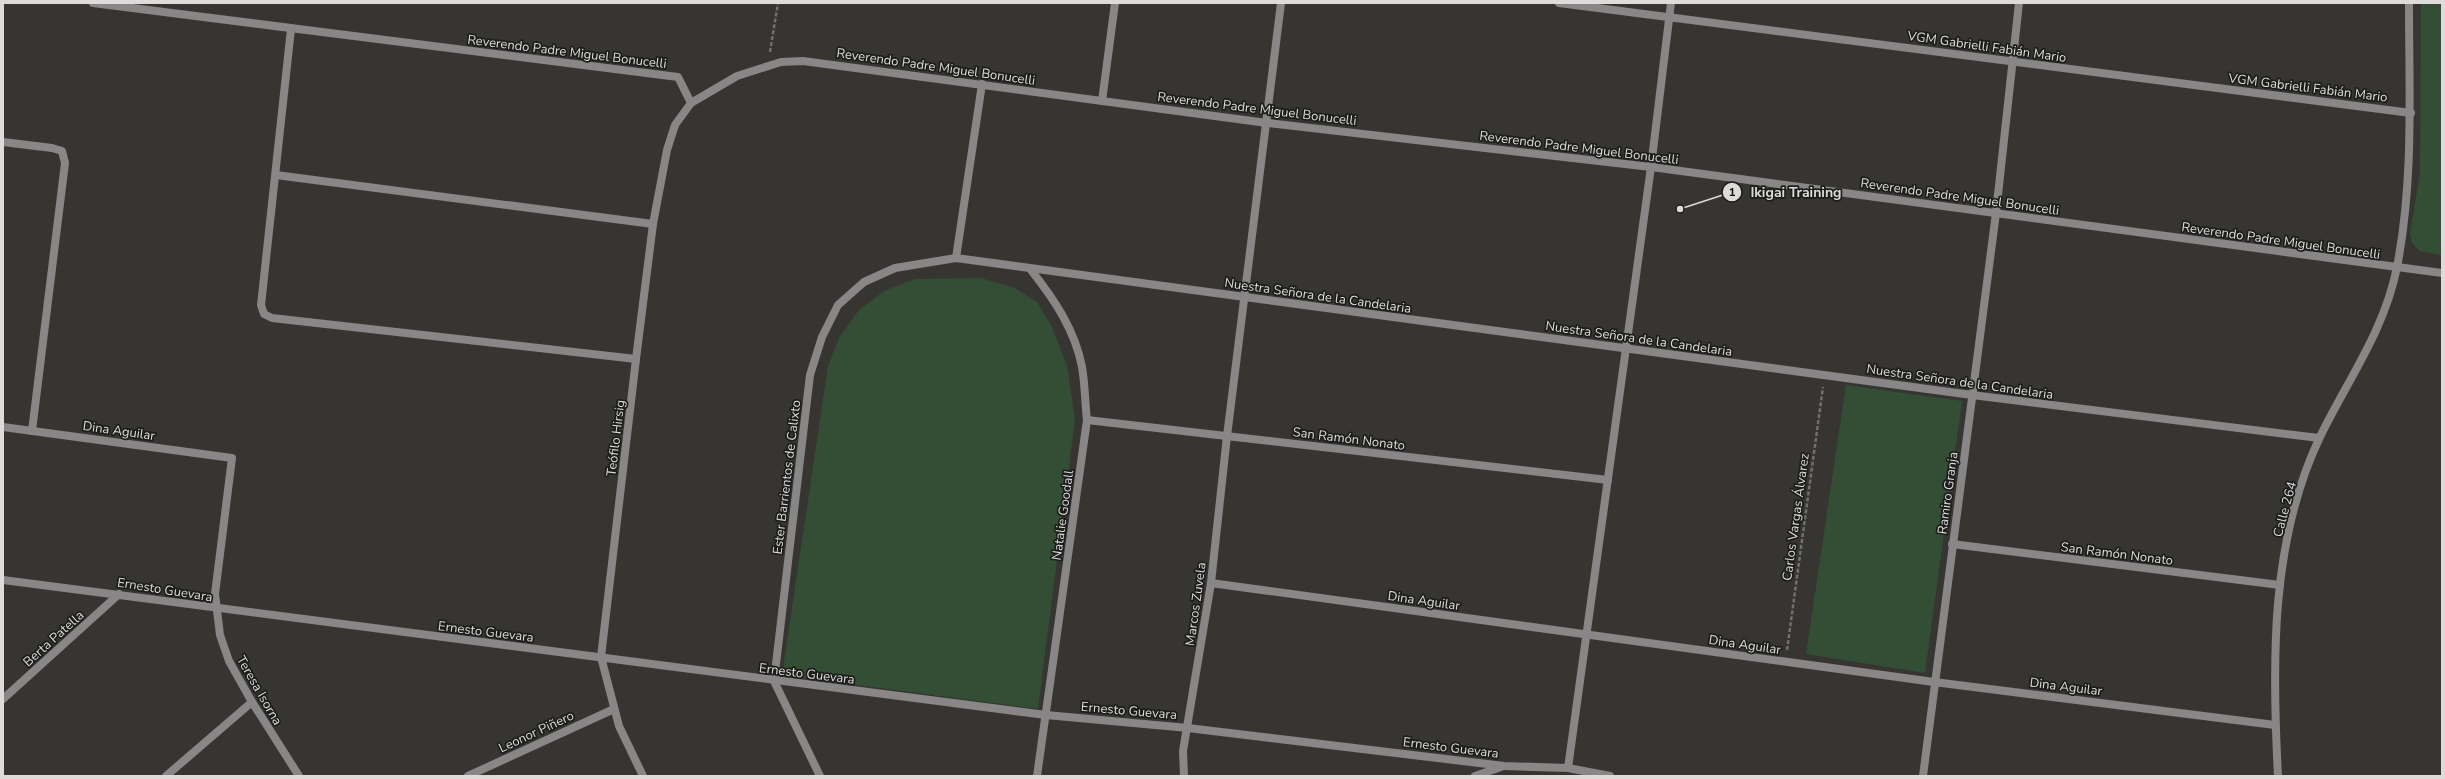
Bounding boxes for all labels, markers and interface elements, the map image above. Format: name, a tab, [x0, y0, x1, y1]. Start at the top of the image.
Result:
street label: VGM Gabrielli Fabián Mario	[1905, 27, 2067, 67]
street label: Reverendo Padre Miguel Bonucelli	[466, 31, 667, 73]
street label: Reverendo Padre Miguel Bonucelli	[835, 44, 1036, 90]
street label: VGM Gabrielli Fabián Mario	[2226, 69, 2388, 107]
street label: Reverendo Padre Miguel Bonucelli	[1156, 88, 1357, 130]
street label: Reverendo Padre Miguel Bonucelli	[1478, 127, 1679, 169]
street label: Reverendo Padre Miguel Bonucelli	[1859, 174, 2060, 220]
callout: Ikigai Training	[1722, 179, 1850, 205]
text: Ikigai Training	[1750, 183, 1842, 202]
text: 1	[1728, 184, 1736, 200]
street label: Reverendo Padre Miguel Bonucelli	[2180, 218, 2381, 264]
street label: Nuestra Señora de la Candelaria	[1223, 274, 1412, 318]
street label: Nuestra Señora de la Candelaria	[1544, 317, 1733, 361]
street label: Nuestra Señora de la Candelaria	[1865, 360, 2054, 404]
street label: Teófilo Hirsig	[602, 399, 630, 477]
street label: Ester Barrientos de Calixto	[769, 399, 805, 555]
street label: Dina Aguilar	[81, 417, 157, 445]
street label: San Ramón Nonato	[1292, 423, 1406, 455]
street label: Ramiro Granja	[1933, 451, 1963, 536]
street label: Carlos Vargas Álvarez	[1777, 452, 1814, 582]
street label: Natalie Goodall	[1048, 469, 1078, 562]
street label: Calle 264	[2269, 479, 2301, 539]
street label: San Ramón Nonato	[2060, 538, 2174, 570]
street label: Marcos Zuvela	[1181, 561, 1211, 647]
street label: Ernesto Guevara	[116, 574, 214, 606]
street label: Dina Aguilar	[1386, 587, 1462, 615]
street label: Berta Patella	[19, 607, 88, 671]
street label: Ernesto Guevara	[437, 617, 535, 647]
street label: Dina Aguilar	[1707, 631, 1783, 659]
street label: Teresa Isorna	[232, 652, 286, 729]
street label: Ernesto Guevara	[758, 659, 856, 689]
street label: Dina Aguilar	[2029, 674, 2104, 700]
street label: Ernesto Guevara	[1080, 698, 1178, 724]
street label: Leonor Piñero	[496, 707, 577, 757]
street label: Ernesto Guevara	[1402, 733, 1500, 763]

